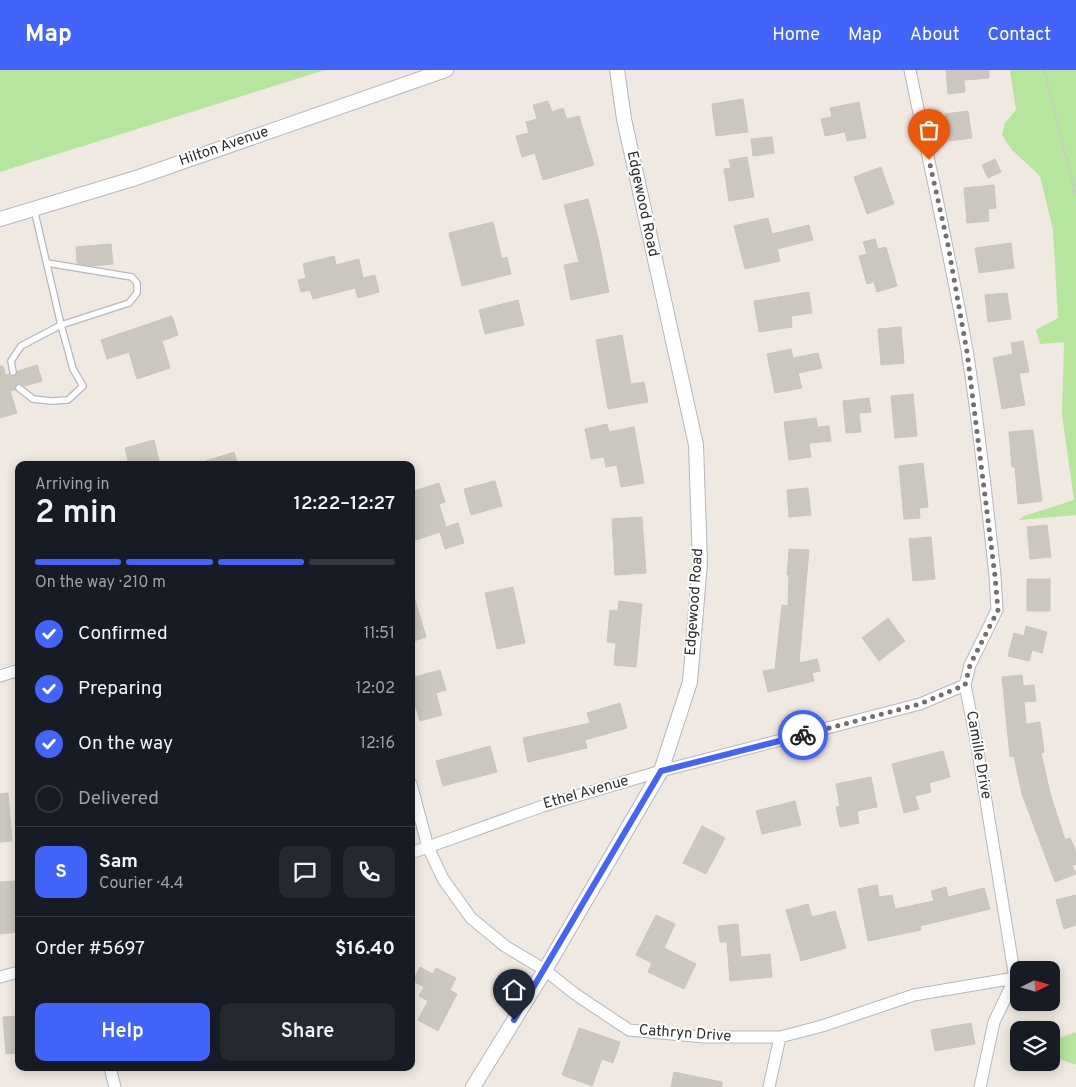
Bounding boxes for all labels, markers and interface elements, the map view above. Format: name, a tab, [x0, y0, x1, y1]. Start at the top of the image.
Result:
text: Map	[25, 20, 72, 50]
text: Home	[772, 24, 820, 47]
text: Map	[848, 24, 882, 47]
text: About	[910, 24, 959, 47]
text: Contact	[987, 24, 1051, 47]
pin	[908, 109, 950, 160]
icon: bag	[915, 116, 943, 144]
street label: Hilton Avenue	[177, 123, 271, 171]
street label: Edgewood Road	[622, 149, 662, 259]
text: Arriving in	[35, 475, 110, 495]
text: 12:22–12:27	[294, 492, 395, 516]
text: 2 min	[35, 494, 117, 534]
street label: Edgewood Road	[682, 548, 708, 656]
text: On the way · 210 m	[35, 573, 166, 593]
icon: check	[35, 620, 63, 648]
text: Confirmed	[78, 622, 168, 646]
text: 11:51	[364, 624, 395, 644]
icon: check	[35, 675, 63, 703]
text: Preparing	[78, 677, 162, 701]
text: 12:02	[356, 679, 395, 699]
street label: Camille Drive	[961, 709, 995, 801]
courier	[778, 710, 828, 760]
icon: bike	[789, 721, 817, 749]
icon: check	[35, 730, 63, 758]
text: On the way	[78, 732, 173, 756]
text: 12:16	[360, 734, 395, 754]
street label: Ethel Avenue	[541, 772, 631, 814]
text: Delivered	[78, 787, 159, 811]
button: chat	[279, 846, 331, 898]
button: phone	[343, 846, 395, 898]
text: Sam	[99, 850, 138, 874]
text: S	[55, 860, 67, 884]
text: Courier · 4.4	[99, 874, 184, 894]
text: Order #5697	[35, 937, 145, 961]
text: $16.40	[335, 937, 395, 961]
north arrow	[1010, 961, 1060, 1011]
map controls	[1010, 961, 1060, 1071]
pin	[493, 969, 535, 1020]
icon: home	[500, 976, 528, 1004]
button: Help	[35, 1003, 210, 1061]
button: Share	[220, 1003, 395, 1061]
street label: Cathryn Drive	[638, 1021, 732, 1047]
button: layers	[1010, 1021, 1060, 1071]

